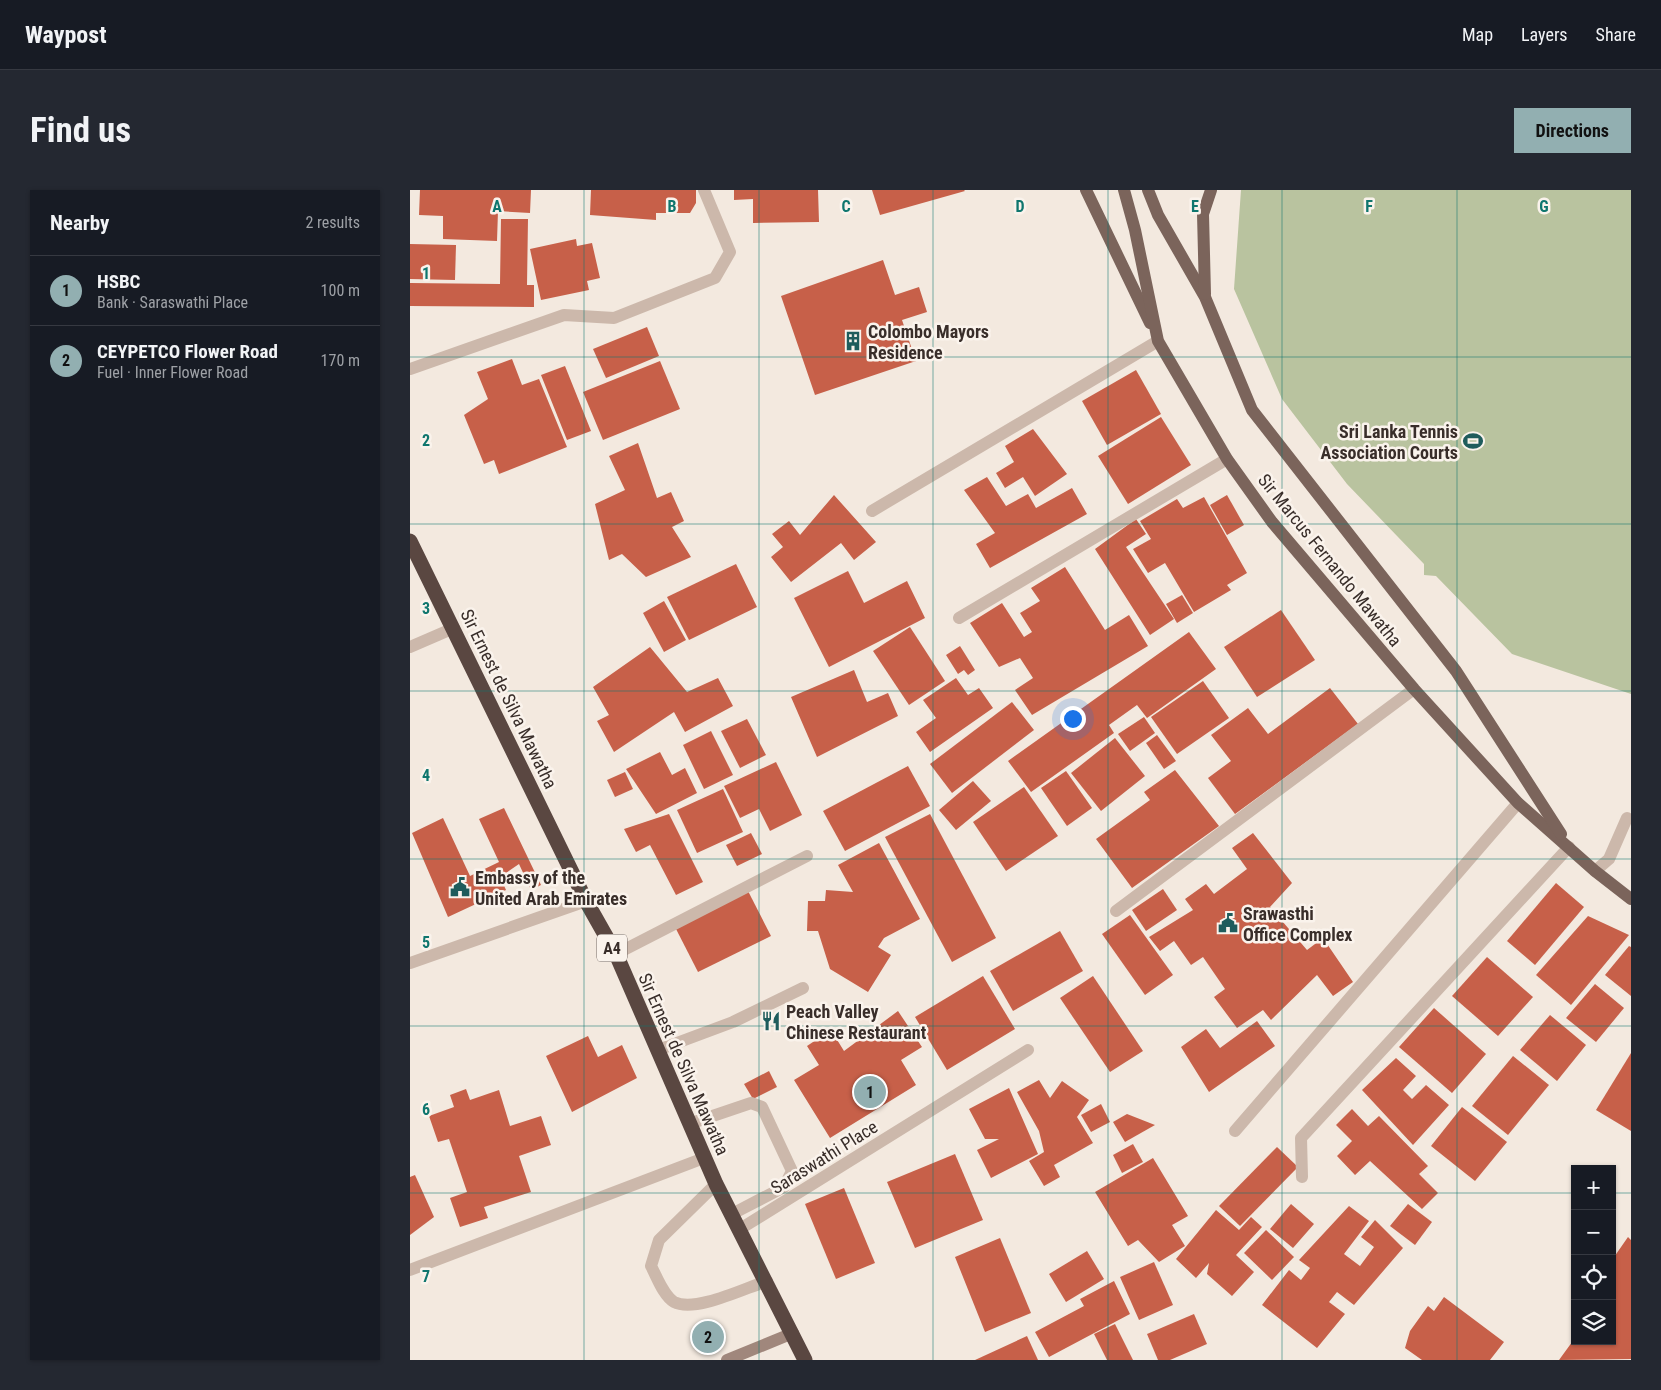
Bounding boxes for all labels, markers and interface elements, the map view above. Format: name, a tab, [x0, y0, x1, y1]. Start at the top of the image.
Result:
text: Waypost	[25, 21, 107, 49]
text: Map	[1462, 24, 1493, 45]
text: Layers	[1521, 24, 1568, 45]
text: Share	[1596, 24, 1636, 45]
button: Directions	[1514, 108, 1631, 153]
text: Find us	[30, 110, 131, 151]
text: A	[492, 197, 502, 216]
text: B	[668, 197, 677, 216]
text: C	[841, 197, 851, 216]
text: D	[1015, 197, 1025, 216]
text: E	[1191, 197, 1199, 216]
text: F	[1365, 197, 1373, 216]
text: G	[1539, 197, 1549, 216]
text: Nearby	[50, 211, 109, 235]
text: 2 results	[305, 213, 360, 232]
text: 1	[422, 264, 430, 283]
text: HSBC	[97, 270, 140, 293]
text: 1	[62, 281, 70, 300]
text: 100 m	[321, 281, 360, 300]
text: Bank · Saraswathi Place	[97, 293, 248, 312]
place label: Colombo Mayors Residence	[868, 321, 989, 363]
building icon: Colombo Mayors Residence	[842, 330, 864, 352]
text: CEYPETCO Flower Road	[97, 340, 278, 363]
text: 2	[62, 351, 70, 370]
text: 170 m	[321, 351, 360, 370]
text: Fuel · Inner Flower Road	[97, 363, 248, 382]
place label: Sri Lanka Tennis Association Courts	[1320, 421, 1458, 463]
sports icon: Sri Lanka Tennis Association Courts	[1462, 430, 1484, 452]
text: 2	[422, 431, 430, 450]
street label: Sir Marcus Fernando Mawatha	[1254, 470, 1406, 650]
text: 3	[422, 599, 430, 618]
street label: Sir Ernest de Silva Mawatha	[456, 606, 562, 792]
your location	[1060, 706, 1086, 732]
text: 4	[422, 766, 430, 785]
place label: Embassy of the United Arab Emirates	[475, 867, 627, 909]
public building icon: Embassy of the United Arab Emirates	[449, 876, 471, 898]
place label: Srawasthi Office Complex	[1243, 903, 1352, 945]
public building icon: Srawasthi Office Complex	[1217, 912, 1239, 934]
text: 5	[422, 933, 430, 952]
road number: A4	[597, 934, 627, 961]
street label: Sir Ernest de Silva Mawatha	[634, 970, 734, 1158]
place label: Peach Valley Chinese Restaurant	[786, 1001, 927, 1043]
restaurant icon: Peach Valley Chinese Restaurant	[760, 1010, 782, 1032]
pin: 1	[854, 1073, 886, 1111]
text: 6	[422, 1100, 430, 1119]
street label: Saraswathi Place	[767, 1116, 881, 1198]
map controls	[1571, 1165, 1616, 1345]
button: +	[1571, 1165, 1616, 1210]
button: −	[1571, 1210, 1616, 1255]
button: locate	[1571, 1255, 1616, 1300]
text: 7	[422, 1267, 430, 1286]
button: layers	[1571, 1300, 1616, 1345]
pin: 2	[692, 1318, 724, 1356]

